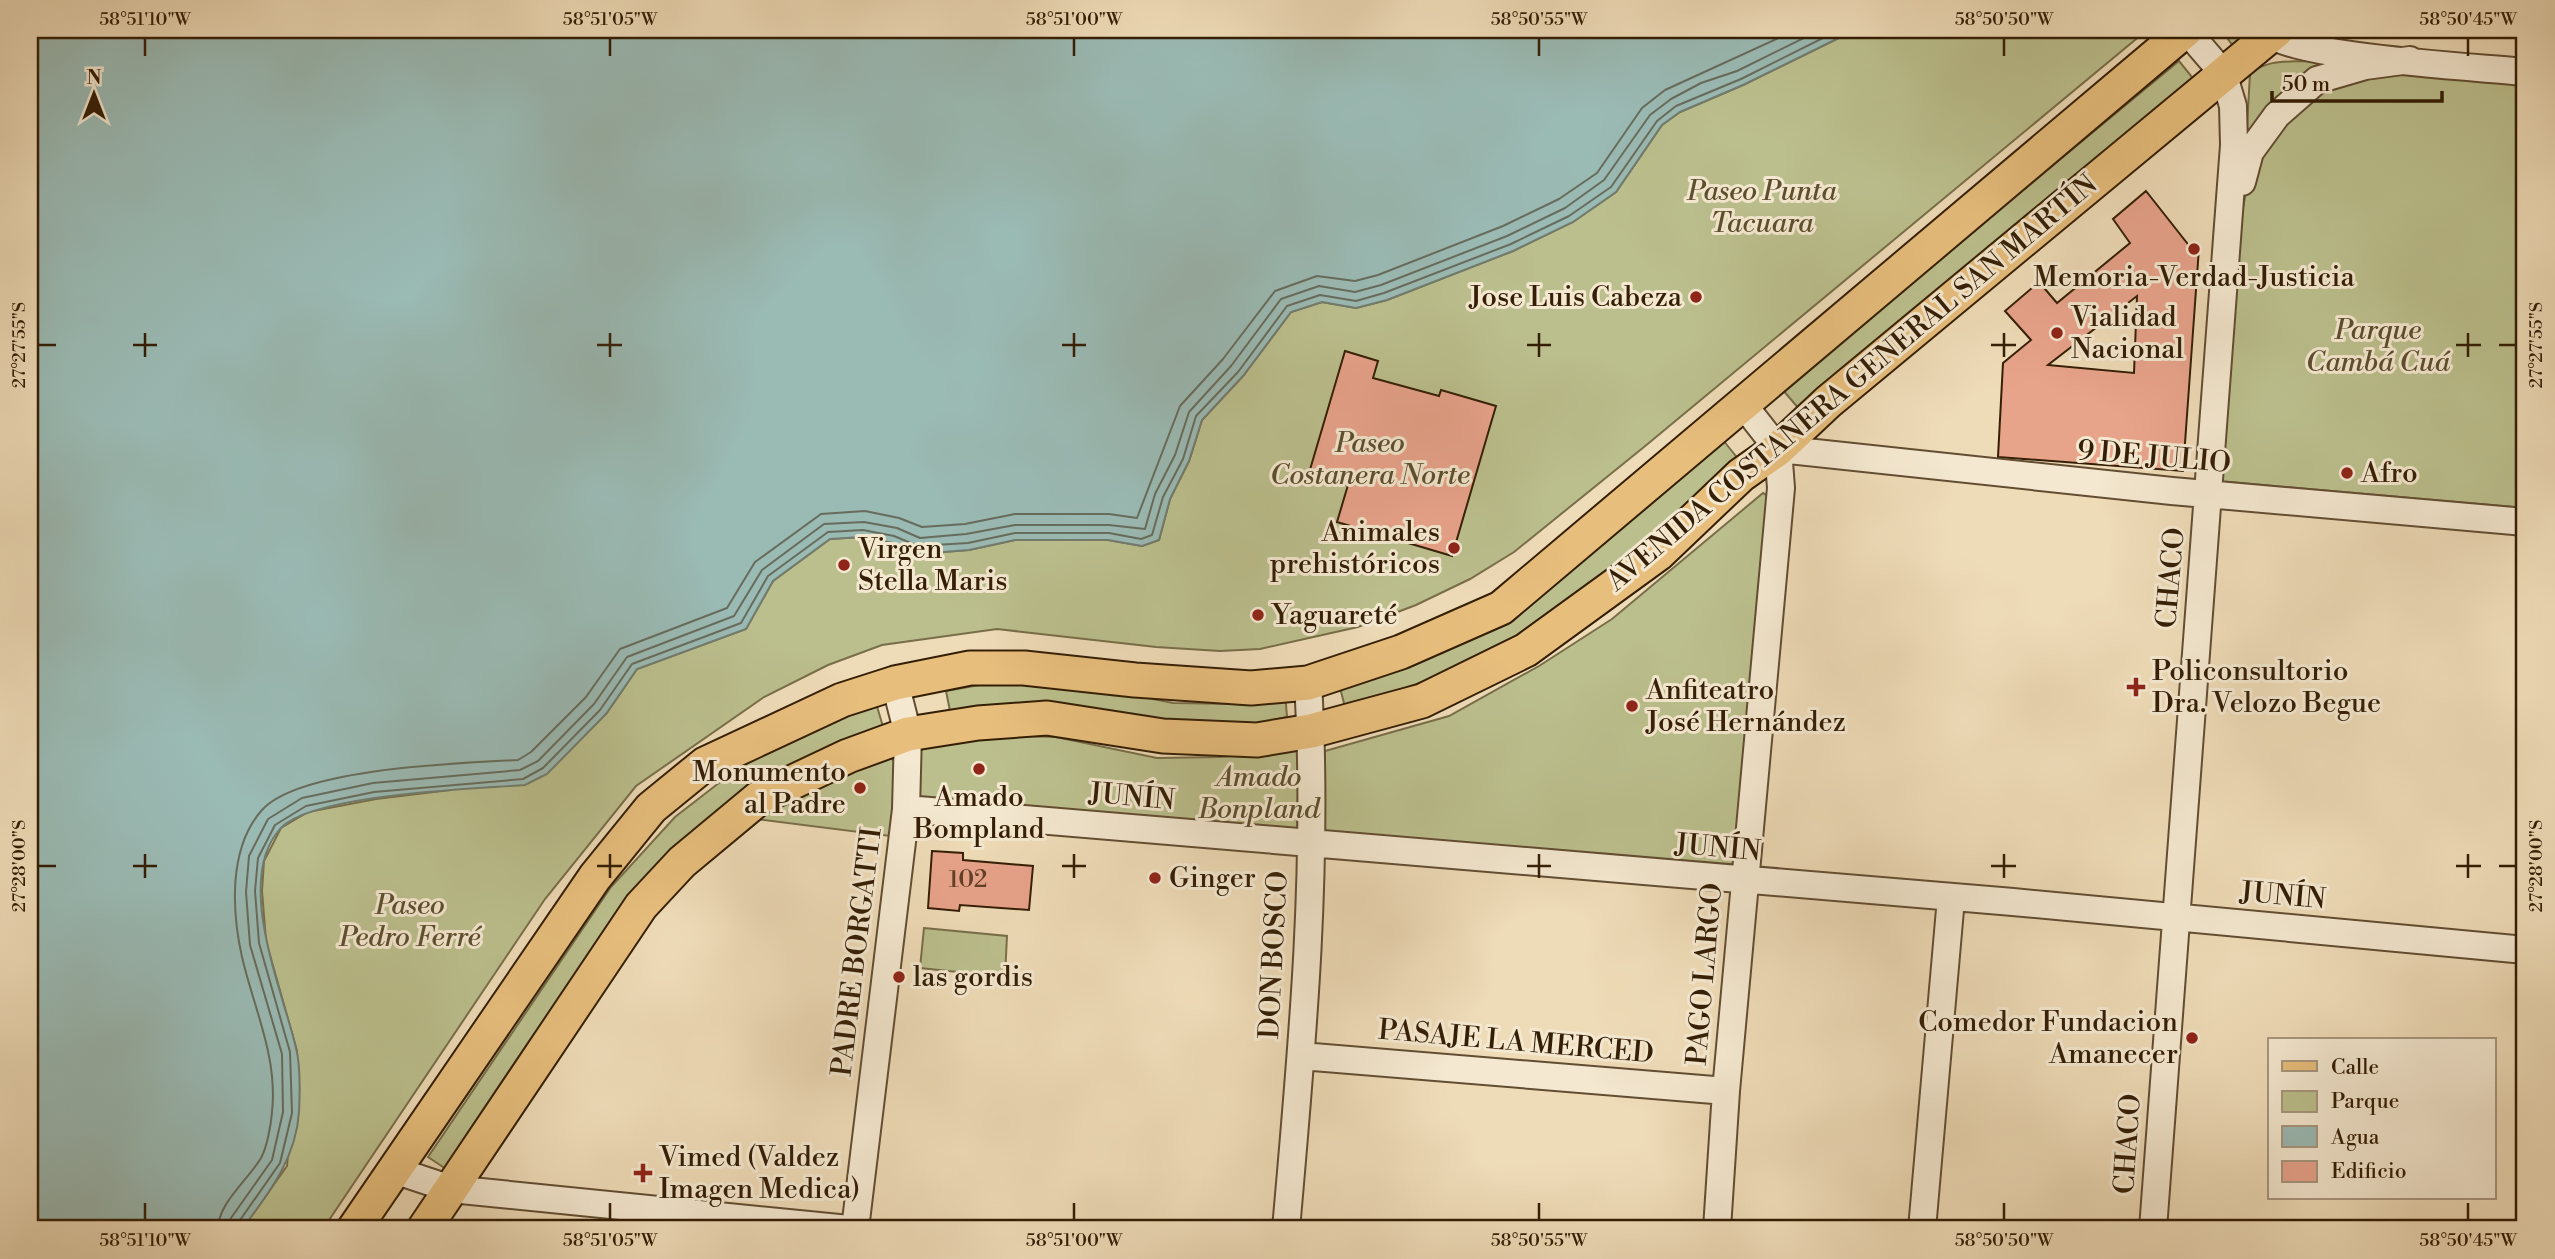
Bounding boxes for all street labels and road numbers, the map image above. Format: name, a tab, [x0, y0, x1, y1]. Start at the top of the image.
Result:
street label: AVENIDA COSTANERA GENERAL SAN MARTÍN	[1597, 166, 2105, 599]
street label: 9 DE JULIO	[2076, 433, 2232, 481]
street label: CHACO	[2149, 526, 2193, 630]
street label: JUNÍN	[1087, 774, 1177, 818]
street label: PADRE BORGATTI	[824, 825, 890, 1078]
street label: JUNÍN	[1673, 825, 1763, 869]
street label: DON BOSCO	[1252, 870, 1296, 1040]
street label: JUNÍN	[2238, 873, 2328, 917]
street label: PAGO LARGO	[1680, 881, 1730, 1067]
street label: PASAJE LA MERCED	[1377, 1013, 1655, 1071]
street label: CHACO	[2107, 1093, 2149, 1195]

